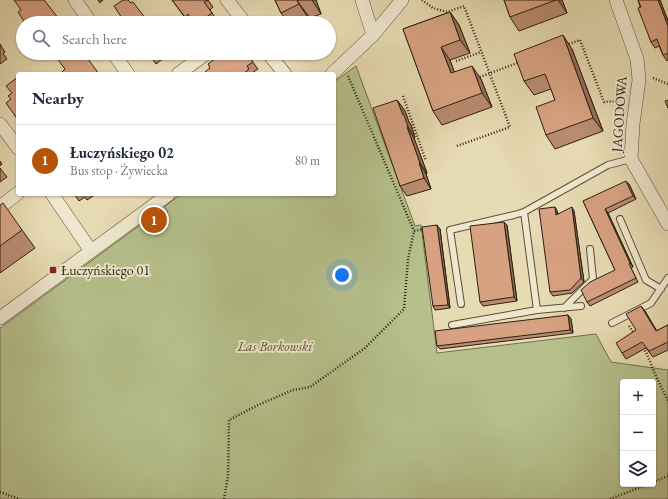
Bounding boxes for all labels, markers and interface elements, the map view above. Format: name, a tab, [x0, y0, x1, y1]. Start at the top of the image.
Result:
search box	[16, 16, 336, 60]
icon: search	[30, 27, 52, 49]
text: Search here	[62, 29, 127, 48]
street label: JAGODOWA	[607, 75, 631, 154]
text: Nearby	[32, 87, 84, 109]
text: Łuczyńskiego 02	[70, 143, 174, 162]
text: 1	[42, 152, 48, 169]
text: 80 m	[295, 152, 320, 169]
text: Bus stop · Żywiecka	[70, 162, 168, 179]
pin: 1	[141, 205, 167, 235]
place label: Łuczyńskiego 01	[61, 261, 150, 279]
marker: Łuczyńskiego 01	[48, 265, 58, 275]
your location	[332, 265, 352, 285]
park label: Las Borkowski	[237, 337, 313, 355]
map controls	[620, 379, 656, 487]
button: +	[620, 379, 656, 415]
button: −	[620, 415, 656, 451]
button: layers	[620, 451, 656, 487]

